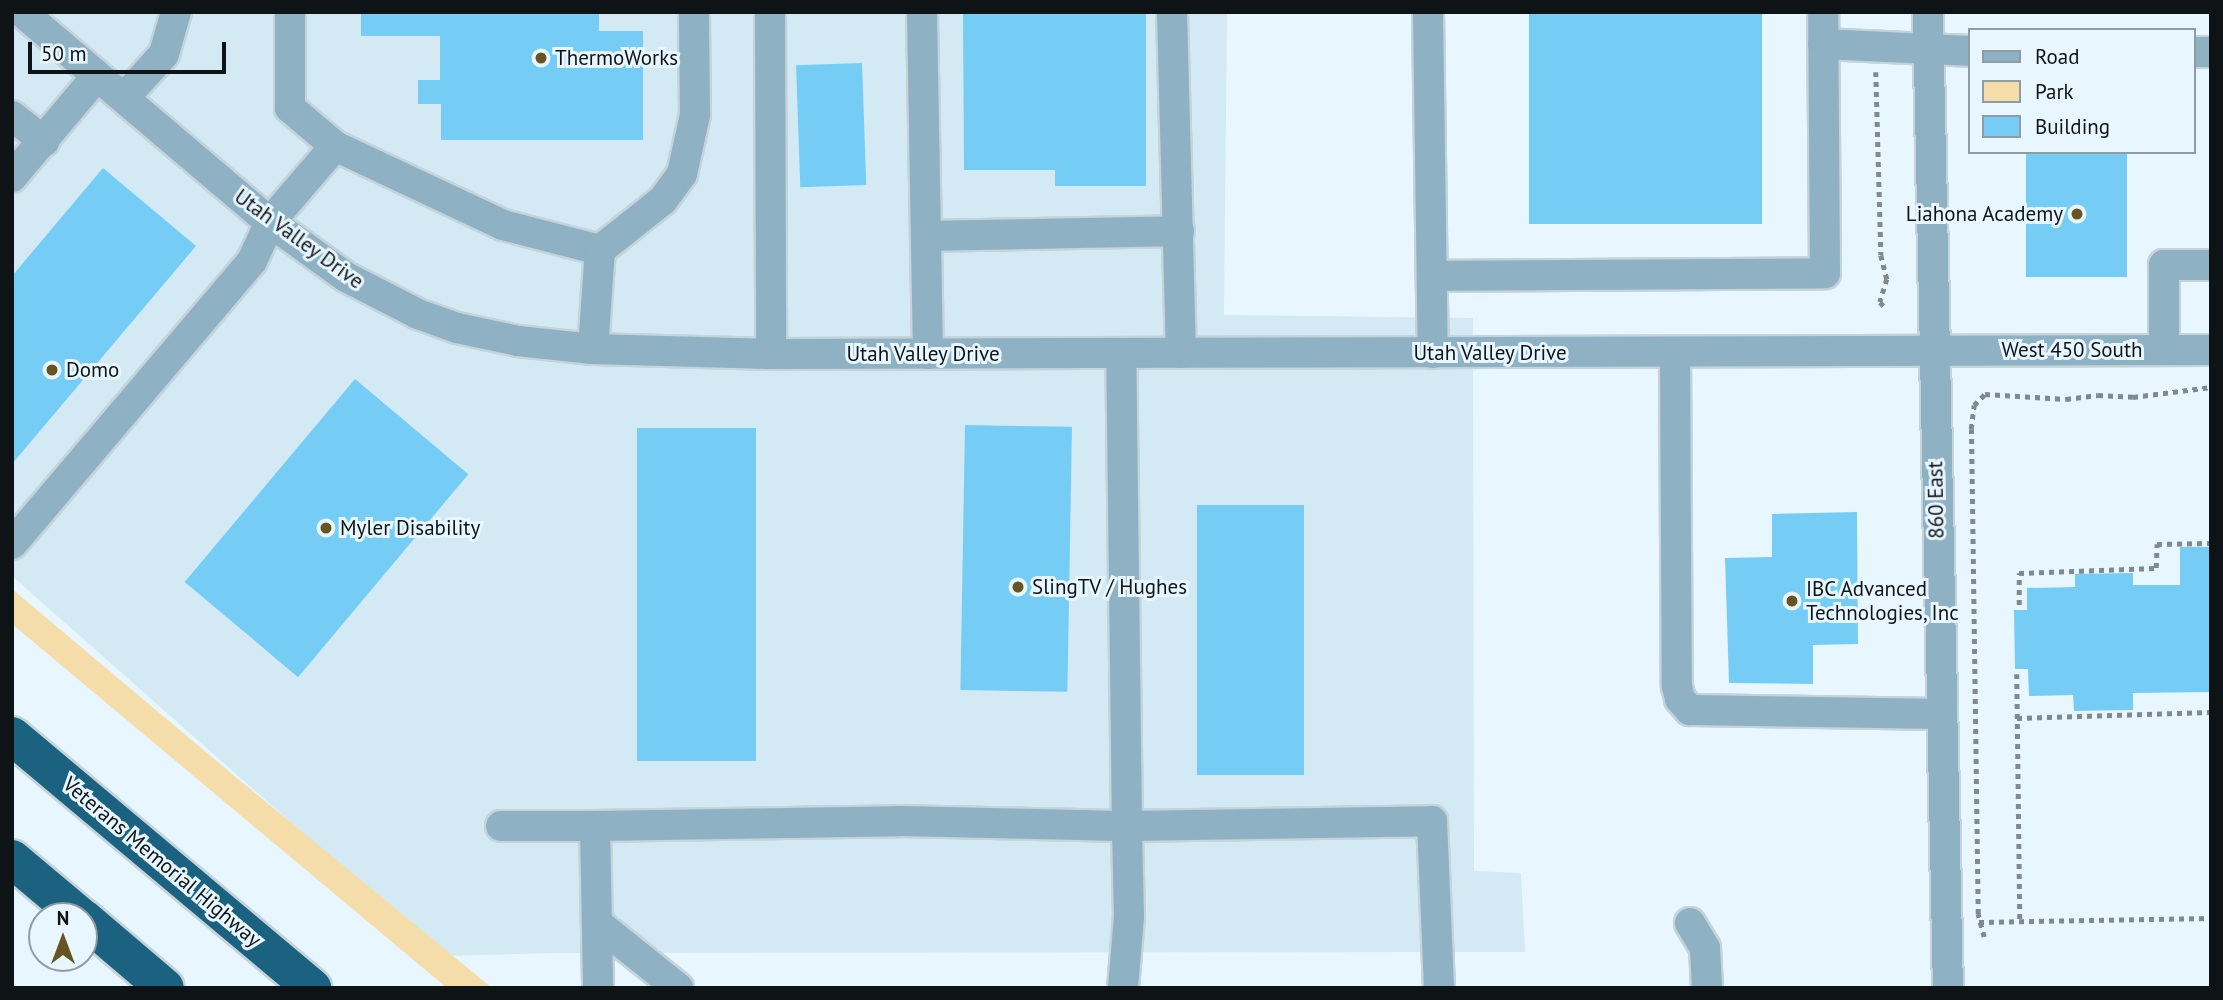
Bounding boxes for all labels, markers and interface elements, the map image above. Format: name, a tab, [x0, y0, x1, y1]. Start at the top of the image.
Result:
scale bar	[32, 28, 229, 72]
legend	[1968, 28, 2195, 154]
text: 50 m	[41, 40, 87, 67]
text: Road	[2035, 43, 2079, 70]
place label: ThermoWorks	[555, 45, 678, 71]
marker: ThermoWorks	[533, 50, 549, 66]
text: Park	[2035, 78, 2074, 105]
text: Building	[2035, 113, 2110, 140]
street label: Utah Valley Drive	[229, 183, 369, 295]
place label: Liahona Academy	[1905, 201, 2063, 227]
marker: Liahona Academy	[2069, 206, 2085, 222]
street label: West 450 South	[2001, 337, 2143, 363]
street label: Utah Valley Drive	[1413, 340, 1567, 366]
street label: Utah Valley Drive	[846, 341, 1000, 367]
place label: Domo	[66, 357, 119, 383]
marker: Domo	[44, 362, 60, 378]
street label: 860 East	[1923, 461, 1949, 539]
place label: Myler Disability	[340, 515, 480, 541]
marker: Myler Disability	[318, 520, 334, 536]
place label: SlingTV / Hughes	[1032, 574, 1188, 600]
place label: IBC Advanced Technologies, Inc	[1806, 576, 1960, 626]
marker: SlingTV / Hughes	[1010, 579, 1026, 595]
marker: IBC Advanced Technologies, Inc	[1784, 593, 1800, 609]
street label: Veterans Memorial Highway	[58, 772, 266, 952]
north arrow	[28, 902, 98, 972]
text: N	[57, 906, 69, 930]

